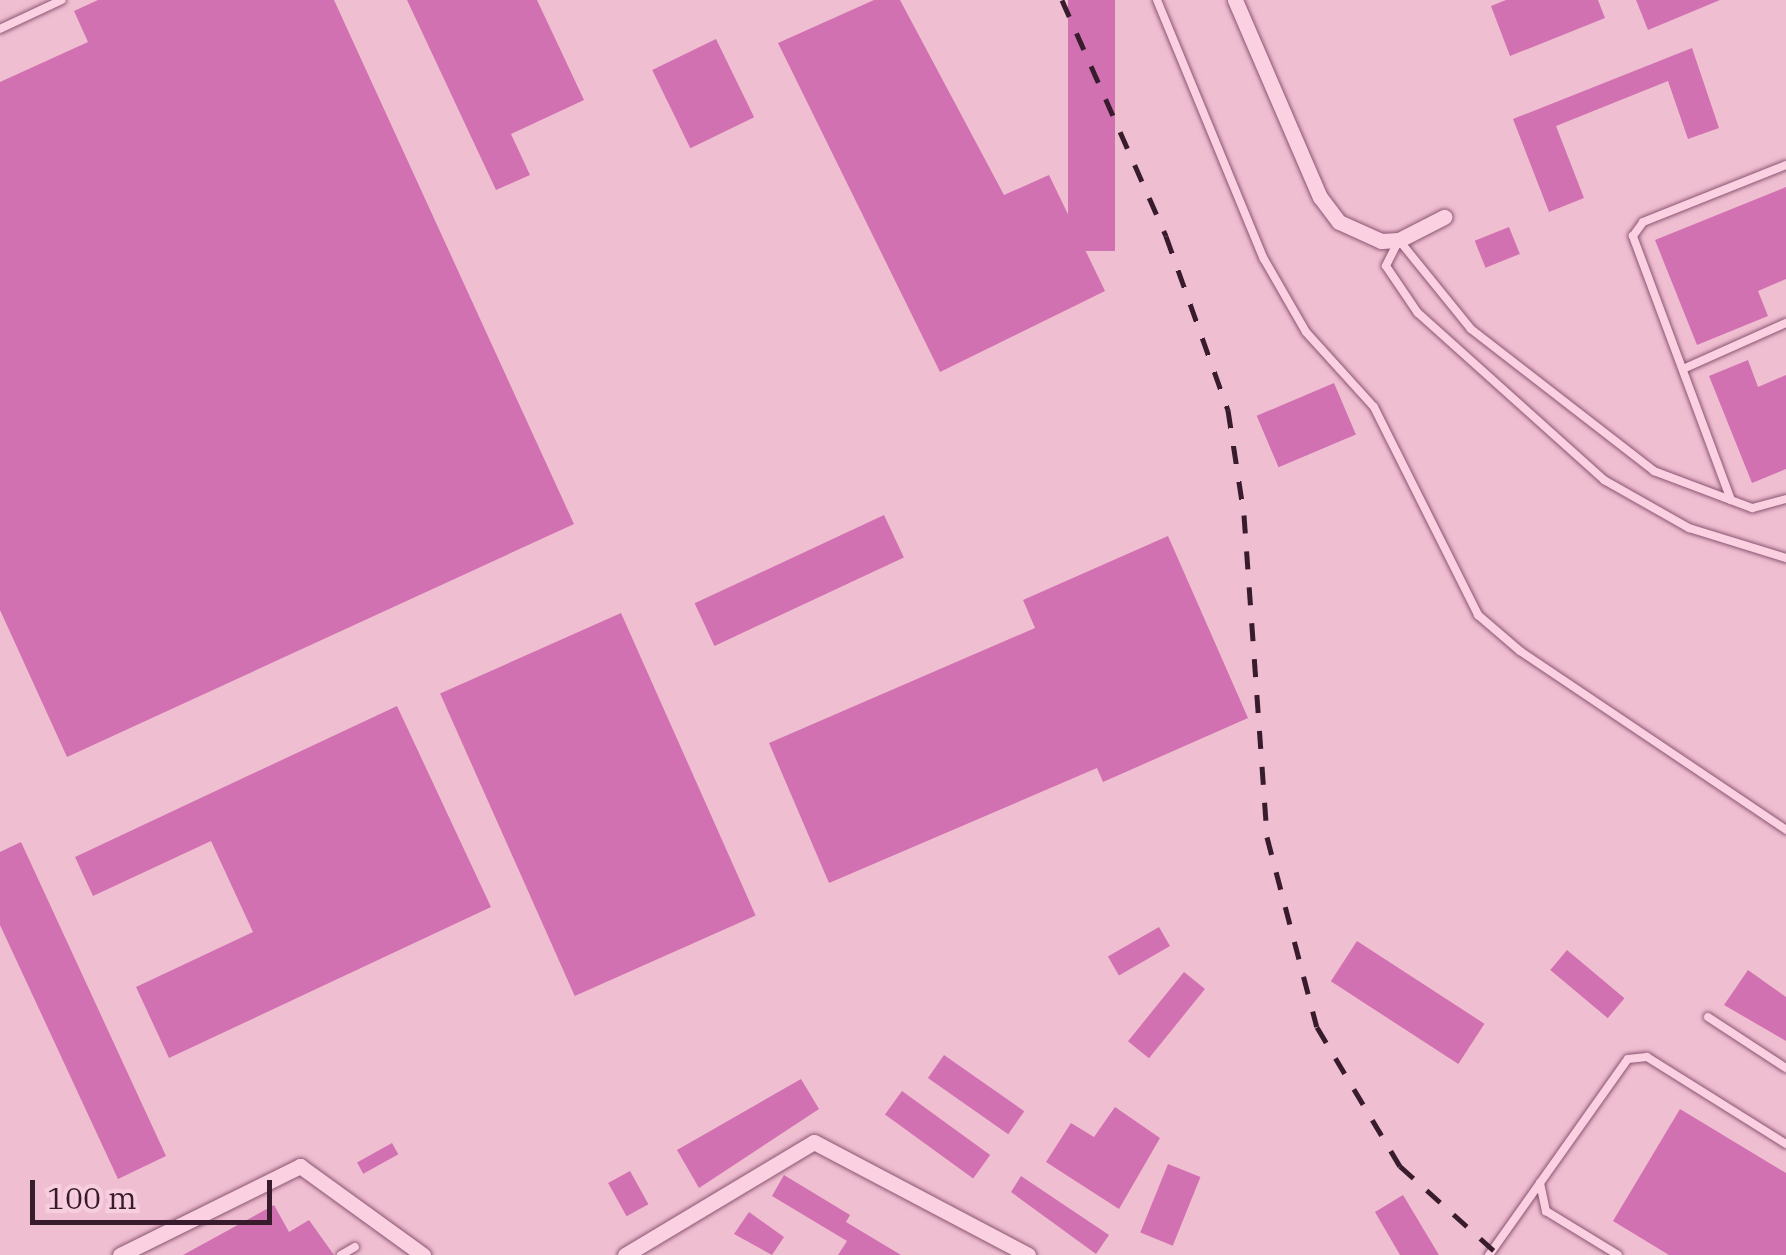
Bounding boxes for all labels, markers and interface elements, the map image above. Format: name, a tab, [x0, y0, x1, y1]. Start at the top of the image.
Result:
scale bar	[35, 1160, 278, 1222]
text: 100 m	[47, 1178, 137, 1217]

